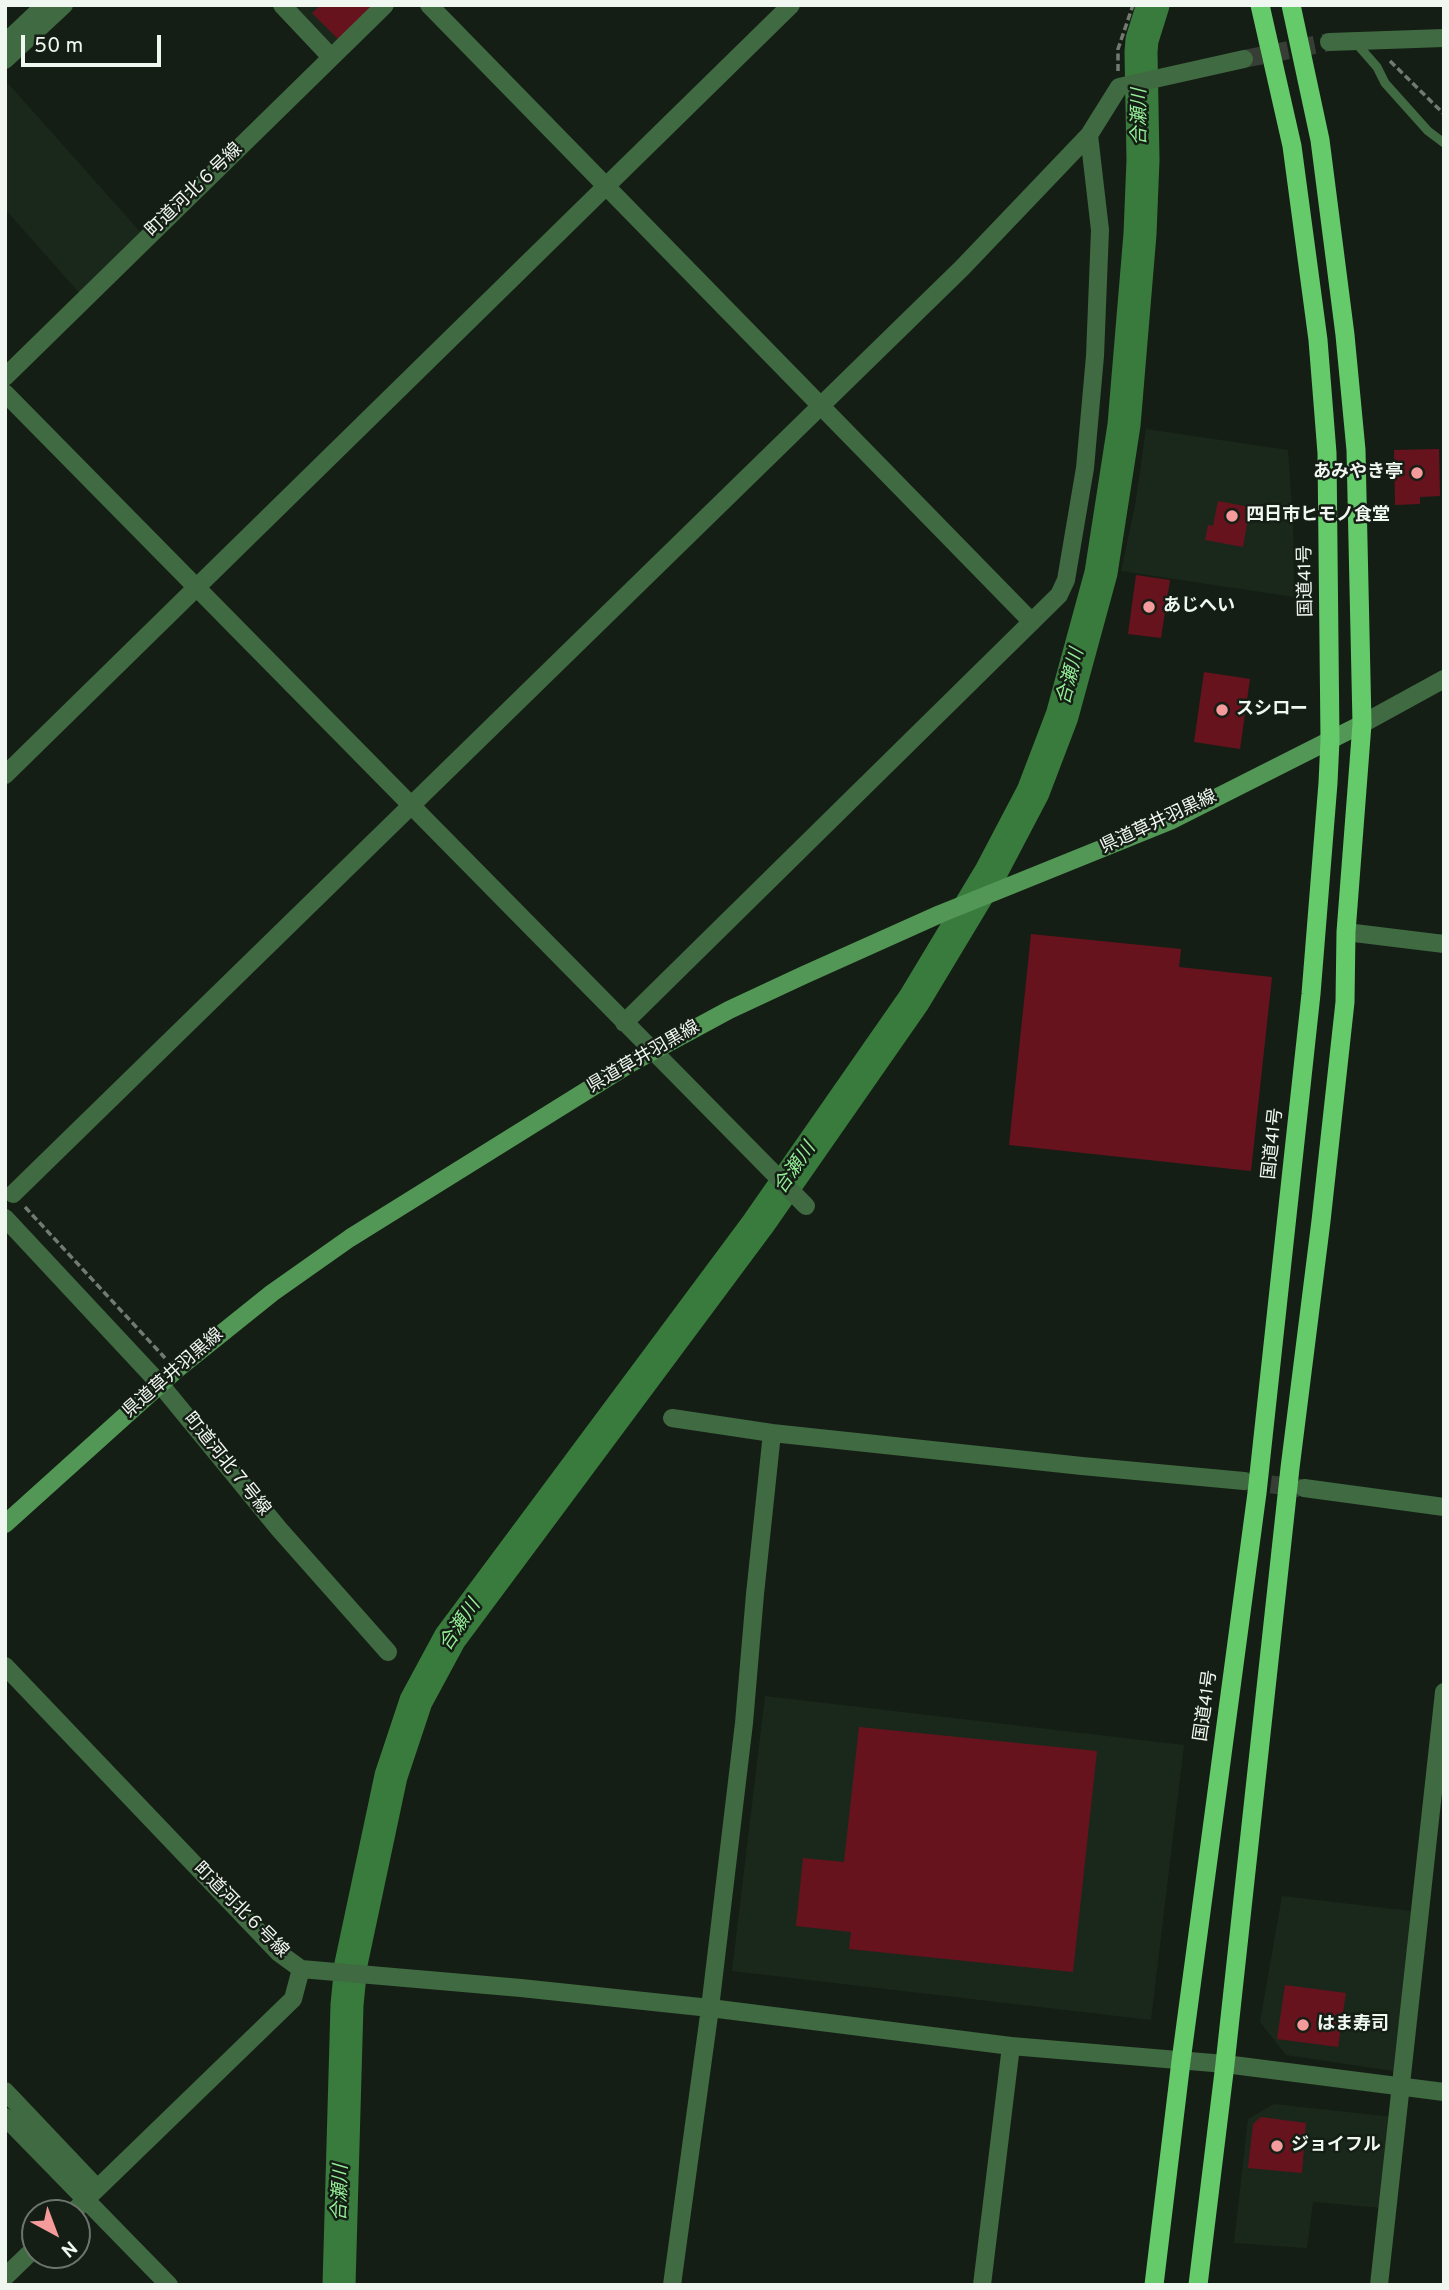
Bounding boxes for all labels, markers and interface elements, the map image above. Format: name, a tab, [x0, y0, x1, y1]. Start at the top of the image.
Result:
scale bar	[24, 21, 164, 65]
text: 50 m	[34, 33, 83, 60]
water label: 合瀬川	[1130, 89, 1152, 145]
street label: 町道河北６号線	[142, 139, 248, 243]
place label: あみやき亭	[1313, 462, 1403, 484]
marker: あみやき亭	[1409, 465, 1425, 481]
place label: 四日市ヒモノ食堂	[1246, 505, 1390, 527]
marker: 四日市ヒモノ食堂	[1224, 508, 1240, 524]
street label: 国道41号	[1296, 545, 1318, 617]
place label: あじへい	[1163, 596, 1235, 618]
marker: あじへい	[1141, 599, 1157, 615]
water label: 合瀬川	[1054, 647, 1090, 707]
place label: スシロー	[1236, 699, 1308, 721]
marker: スシロー	[1214, 702, 1230, 718]
street label: 県道草井羽黒線	[1097, 787, 1221, 859]
street label: 県道草井羽黒線	[584, 1017, 704, 1099]
street label: 国道41号	[1260, 1107, 1288, 1181]
water label: 合瀬川	[770, 1139, 822, 1199]
street label: 県道草井羽黒線	[119, 1325, 229, 1423]
street label: 町道河北７号線	[178, 1409, 274, 1521]
water label: 合瀬川	[436, 1596, 486, 1656]
street label: 国道41号	[1191, 1669, 1223, 1743]
street label: 町道河北６号線	[188, 1859, 292, 1963]
place label: はま寿司	[1317, 2014, 1389, 2036]
marker: はま寿司	[1295, 2017, 1311, 2033]
place label: ジョイフル	[1291, 2135, 1381, 2157]
marker: ジョイフル	[1269, 2138, 1285, 2154]
water label: 合瀬川	[330, 2164, 354, 2222]
north arrow	[21, 2199, 91, 2269]
text: N	[55, 2235, 81, 2262]

